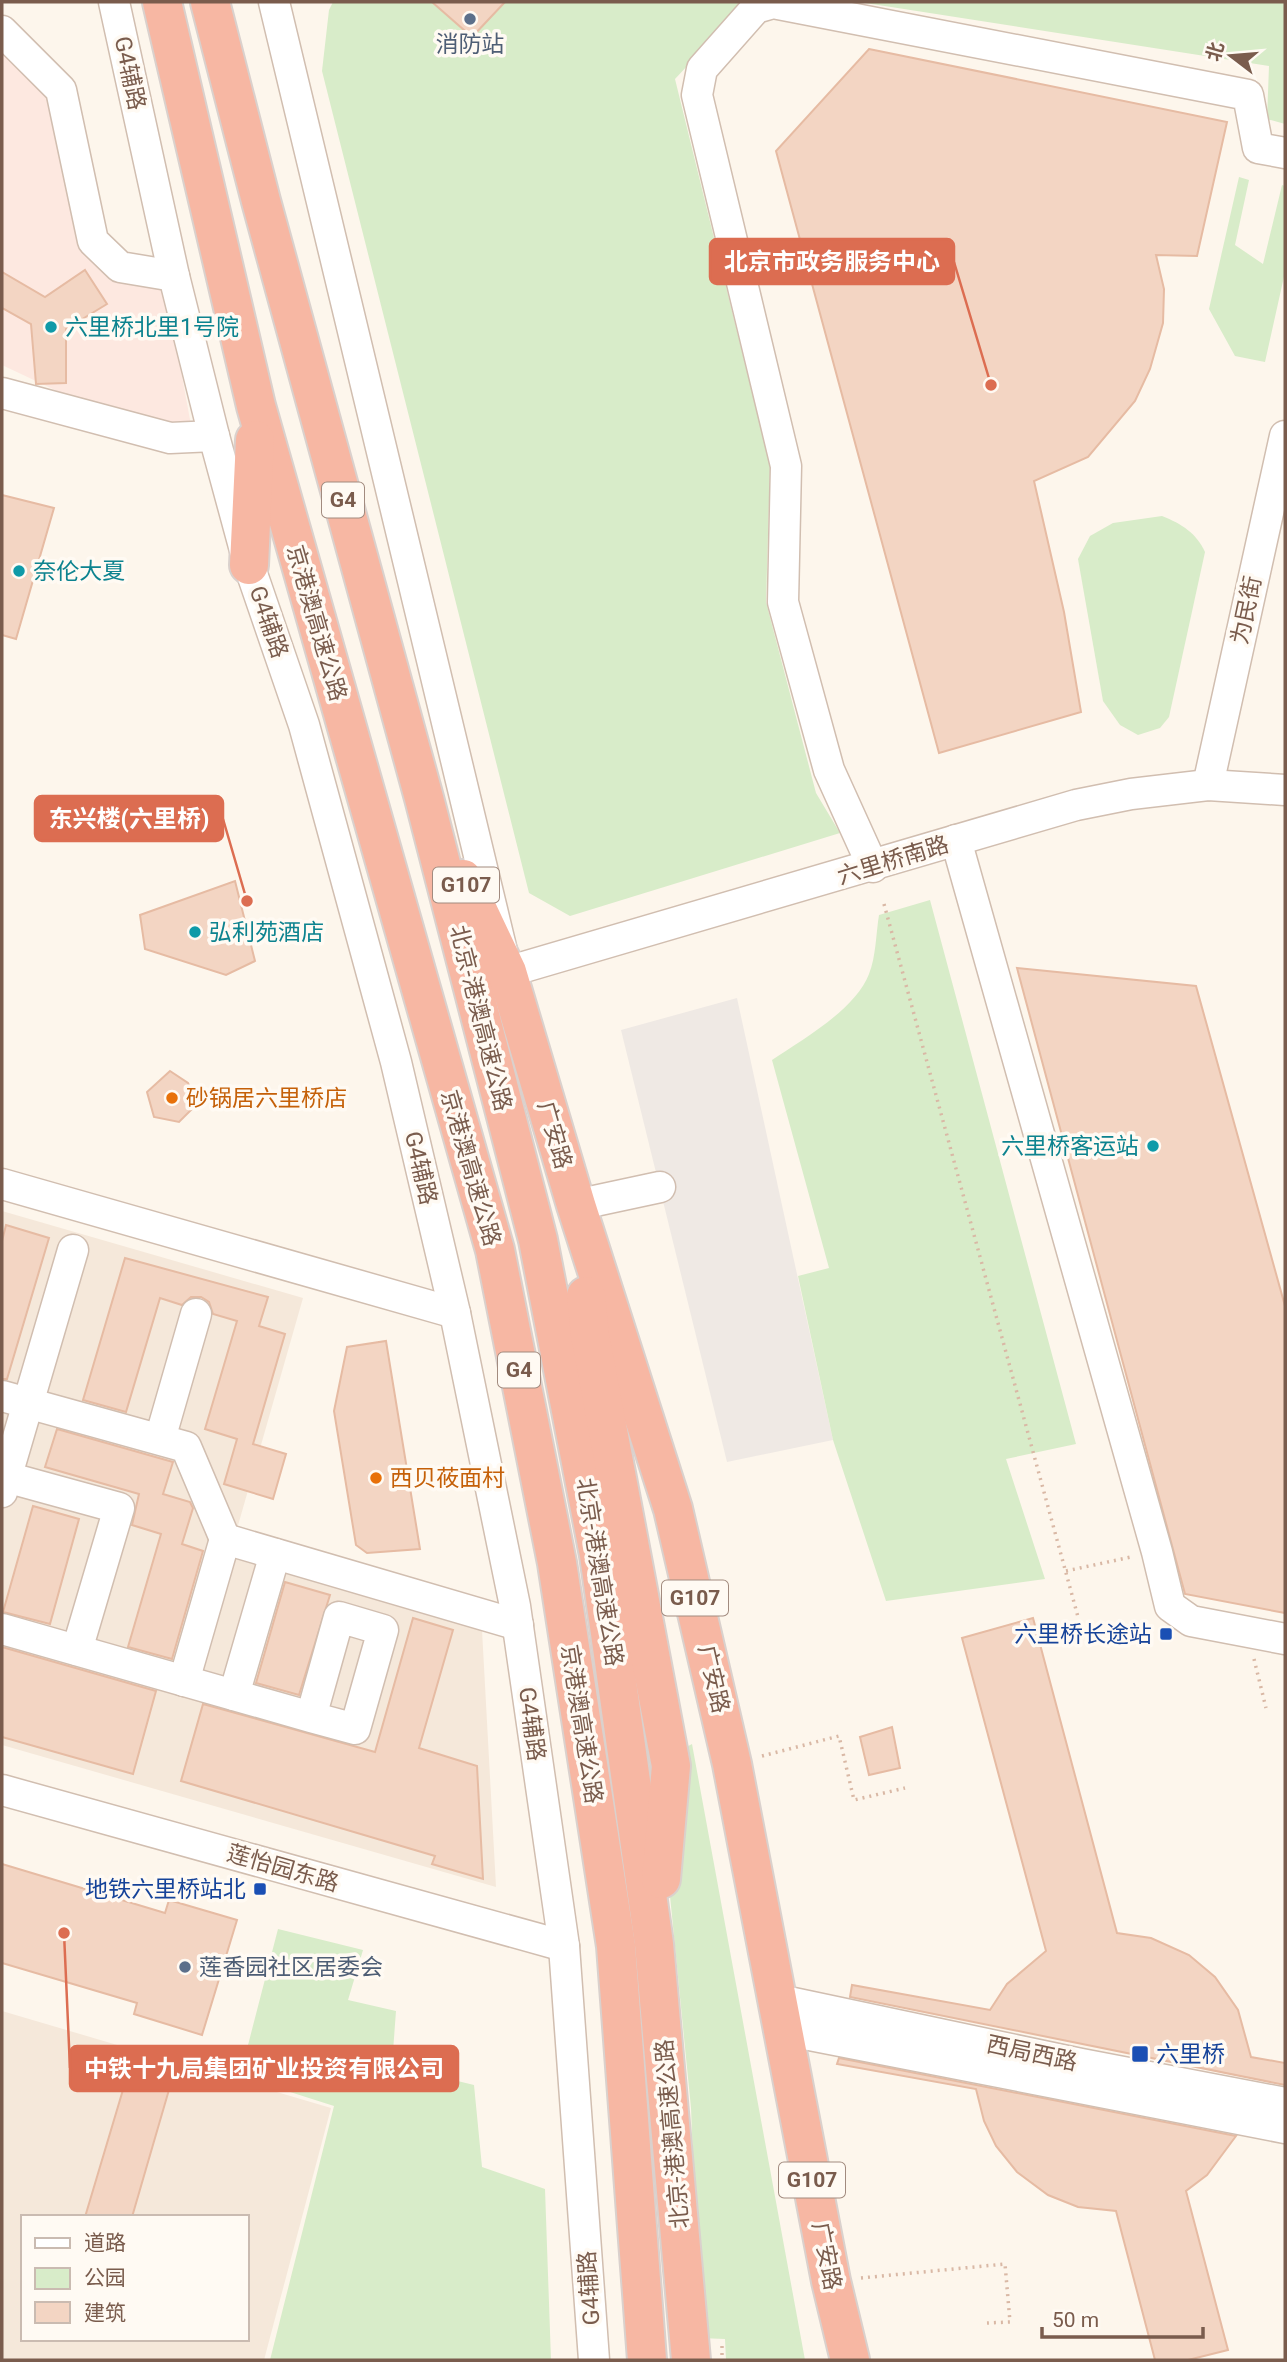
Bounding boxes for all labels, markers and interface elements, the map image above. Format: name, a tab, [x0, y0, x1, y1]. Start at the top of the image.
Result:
marker: 消防站	[462, 11, 478, 27]
north arrow	[1196, 21, 1266, 91]
place label: 消防站	[436, 31, 505, 58]
street label: G4辅路	[109, 34, 150, 112]
text: 北	[1201, 39, 1229, 64]
callout: 北京市政务服务中心	[710, 239, 954, 284]
text: 北京市政务服务中心	[724, 248, 940, 276]
place label: 六里桥北里1号院	[65, 314, 239, 341]
marker: 六里桥北里1号院	[43, 319, 59, 335]
road number: G4	[322, 482, 364, 518]
street label: 京港澳高速公路	[281, 542, 352, 704]
place label: 奈伦大夏	[33, 558, 125, 585]
marker: 奈伦大夏	[11, 563, 27, 579]
street label: 为民街	[1226, 574, 1267, 647]
street label: G4辅路	[244, 583, 293, 662]
callout: 东兴楼(六里桥)	[35, 796, 223, 841]
text: 东兴楼(六里桥)	[49, 805, 209, 833]
street label: 六里桥南路	[834, 831, 952, 890]
road number: G107	[433, 868, 499, 903]
place label: 弘利苑酒店	[209, 919, 324, 946]
street label: 北京-港澳高速公路	[444, 923, 517, 1114]
marker: 弘利苑酒店	[187, 924, 203, 940]
place label: 砂锅居六里桥店	[186, 1085, 347, 1112]
street label: 京港澳高速公路	[435, 1087, 506, 1249]
marker: 砂锅居六里桥店	[164, 1090, 180, 1106]
street label: 广安路	[532, 1098, 577, 1172]
street label: G4辅路	[399, 1129, 442, 1207]
place label: 六里桥客运站	[1001, 1133, 1139, 1160]
marker: 六里桥客运站	[1145, 1138, 1161, 1154]
road number: G4	[498, 1352, 540, 1388]
place label: 西贝莜面村	[390, 1465, 505, 1492]
marker: 西贝莜面村	[368, 1470, 384, 1486]
street label: 北京-港澳高速公路	[571, 1476, 628, 1668]
road number: G107	[662, 1580, 728, 1616]
place label: 六里桥长途站	[1014, 1621, 1152, 1648]
marker: 六里桥长途站	[1158, 1626, 1174, 1642]
street label: 京港澳高速公路	[556, 1642, 607, 1806]
street label: 广安路	[693, 1642, 734, 1716]
street label: G4辅路	[513, 1685, 550, 1763]
street label: 莲怡园东路	[224, 1840, 342, 1897]
place label: 地铁六里桥站北	[85, 1876, 246, 1903]
marker: 地铁六里桥站北	[252, 1881, 268, 1897]
place label: 莲香园社区居委会	[199, 1954, 383, 1981]
marker: 莲香园社区居委会	[177, 1959, 193, 1975]
street label: 西局西路	[984, 2031, 1080, 2076]
street label: 北京-港澳高速公路	[651, 2038, 694, 2230]
place label: 六里桥	[1156, 2041, 1225, 2068]
marker: 六里桥	[1130, 2044, 1150, 2064]
callout: 中铁十九局集团矿业投资有限公司	[70, 2046, 458, 2091]
text: 中铁十九局集团矿业投资有限公司	[84, 2055, 444, 2083]
road number: G107	[779, 2162, 845, 2198]
legend	[21, 2215, 248, 2341]
street label: 广安路	[807, 2220, 846, 2293]
text: 道路	[84, 2231, 126, 2255]
street label: G4辅路	[573, 2250, 606, 2326]
text: 公园	[84, 2266, 126, 2290]
scale bar	[1042, 2296, 1203, 2340]
text: 建筑	[84, 2301, 126, 2325]
text: 50 m	[1052, 2308, 1099, 2332]

